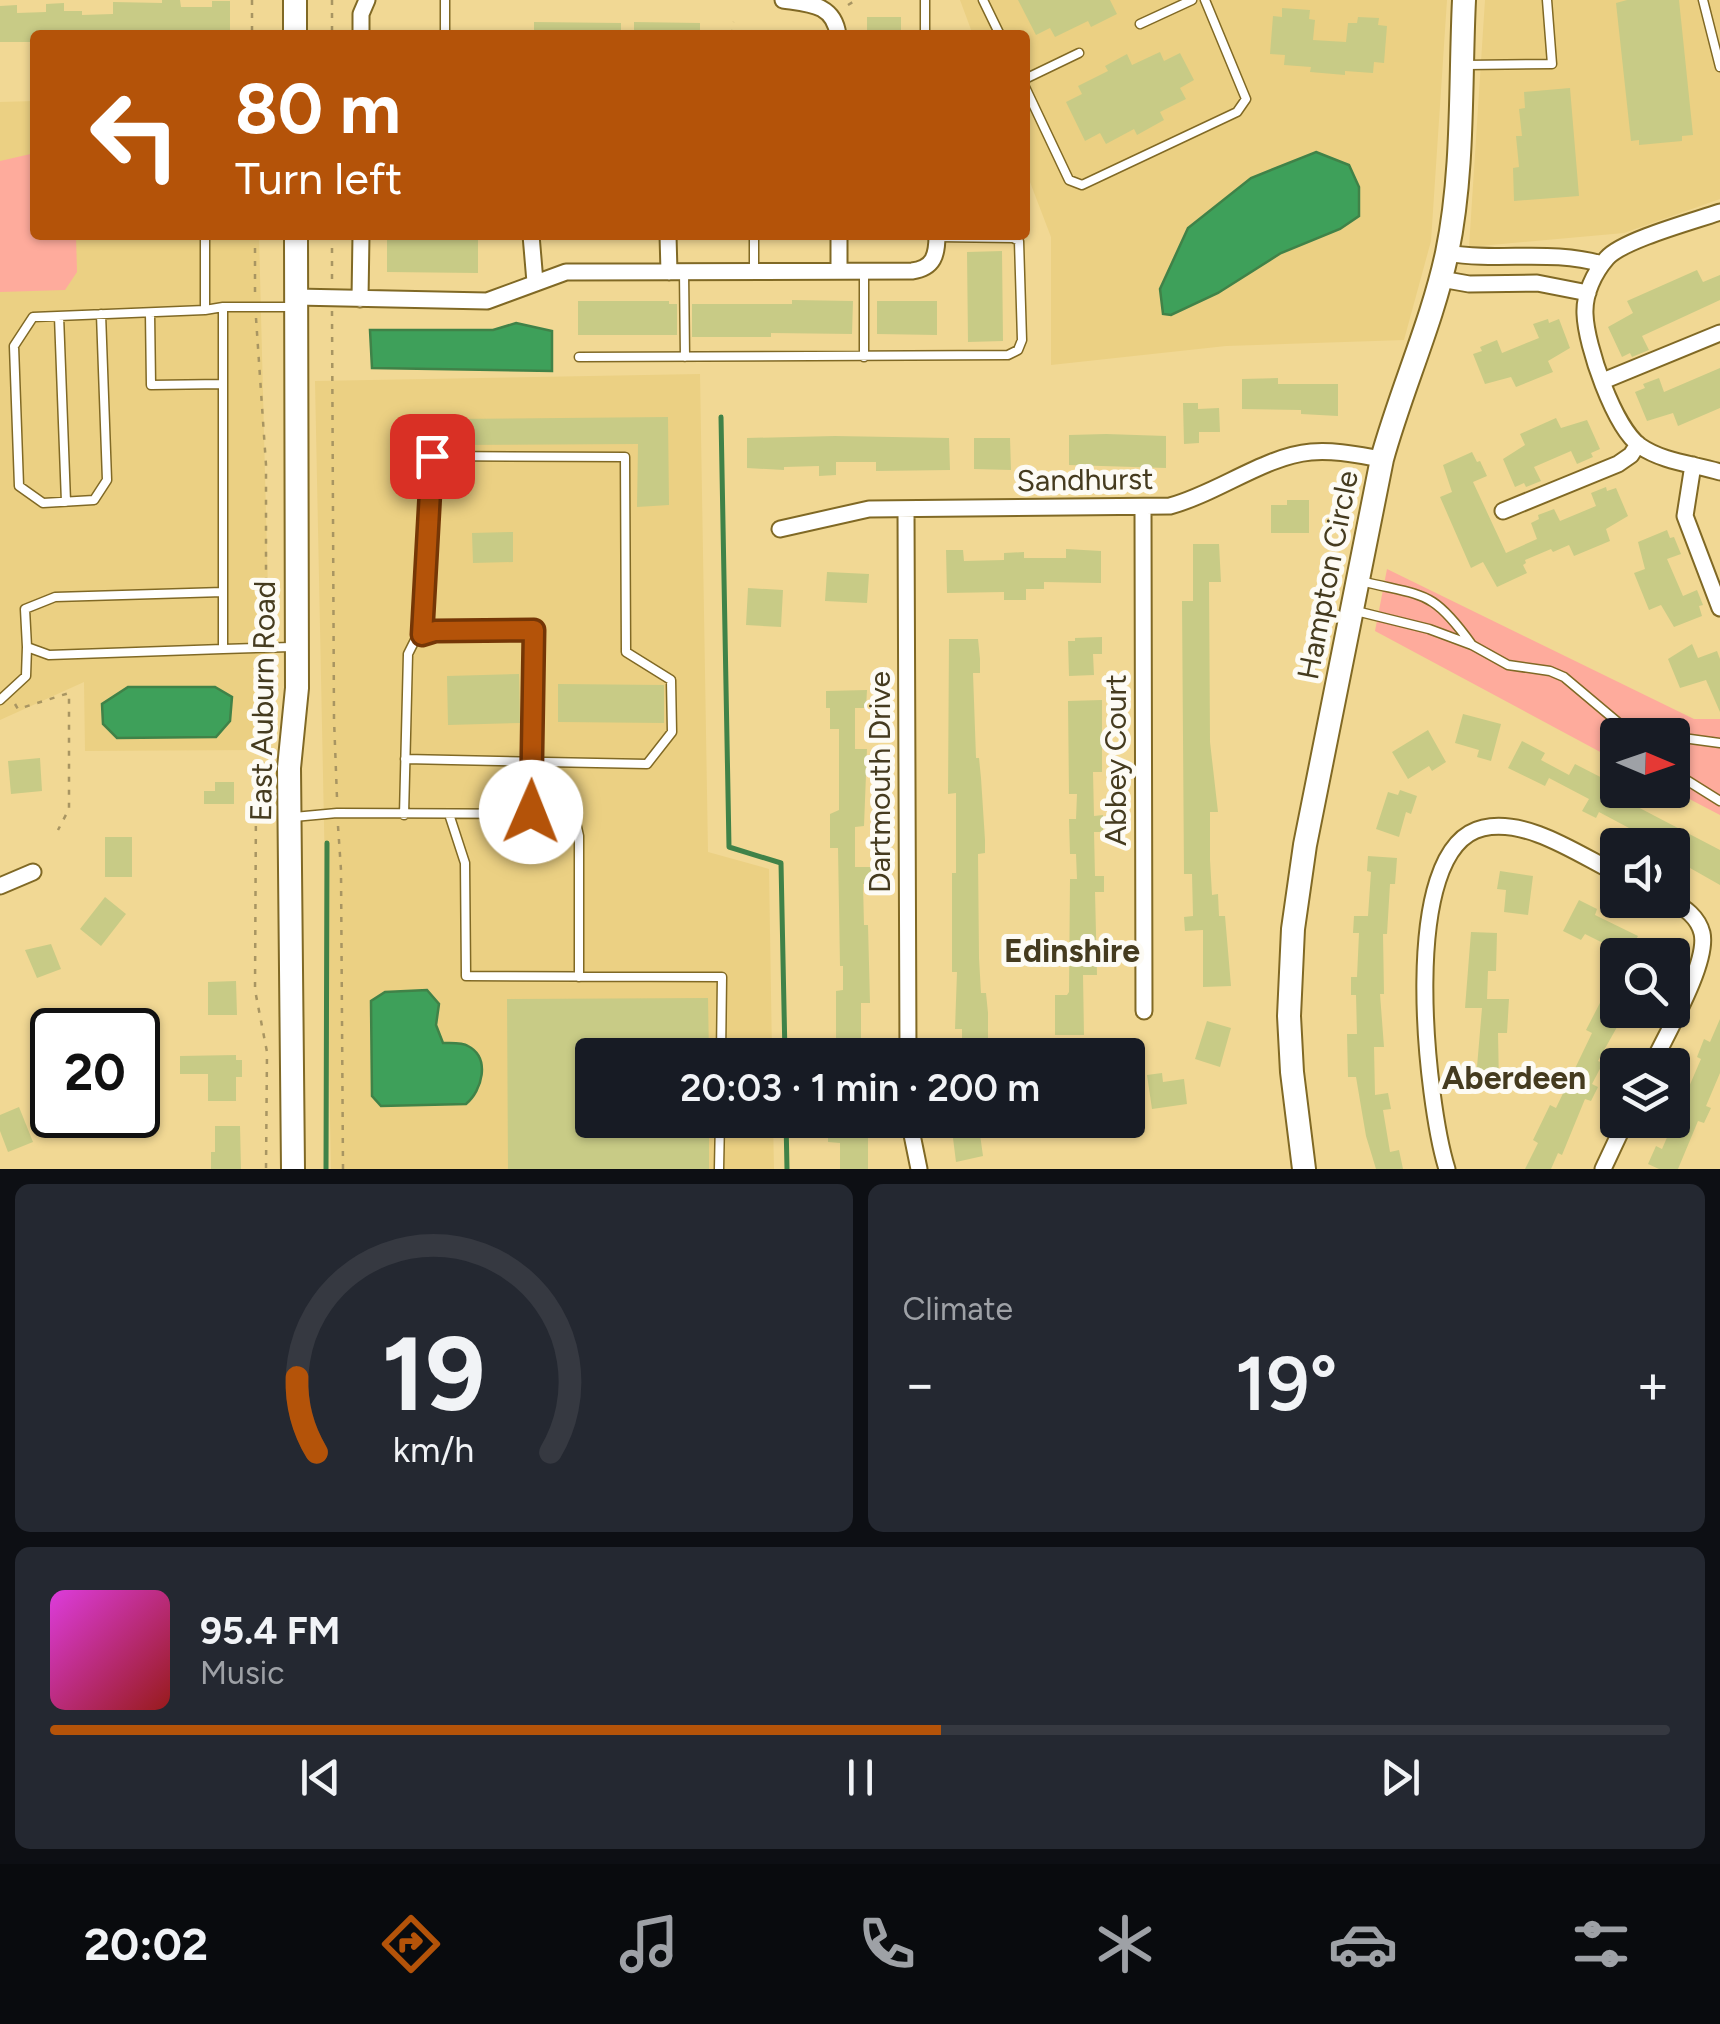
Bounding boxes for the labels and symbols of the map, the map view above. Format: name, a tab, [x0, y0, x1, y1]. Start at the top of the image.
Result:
pin	[390, 414, 475, 499]
street label: Sandhurst	[1016, 460, 1154, 499]
street label: Hampton Circle	[1289, 467, 1366, 682]
street label: East Auburn Road	[242, 580, 283, 822]
street label: Dartmouth Drive	[861, 671, 898, 893]
street label: Abbey Court	[1097, 674, 1134, 846]
north arrow	[1600, 718, 1690, 808]
position arrow	[479, 760, 583, 864]
district label: Edinshire	[1004, 932, 1140, 970]
speed limit sign: 20	[30, 1008, 160, 1138]
district label: Aberdeen	[1442, 1059, 1586, 1097]

